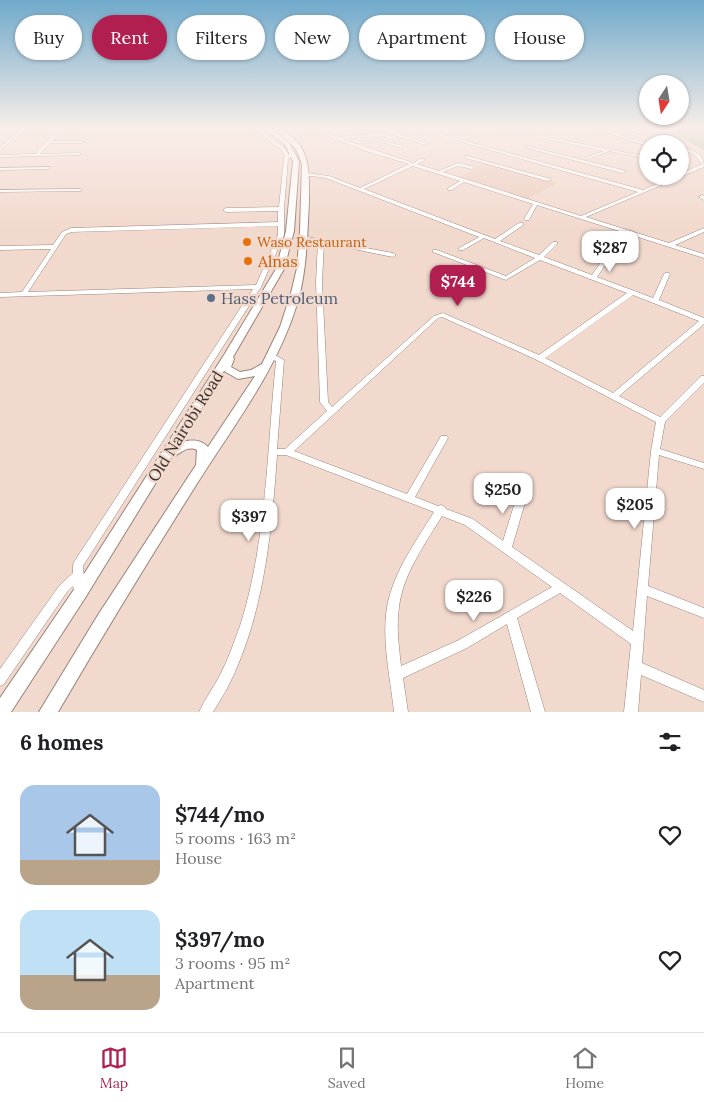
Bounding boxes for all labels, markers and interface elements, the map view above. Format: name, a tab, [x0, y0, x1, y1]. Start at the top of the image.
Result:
chip: Buy	[15, 15, 82, 60]
chip: Rent	[92, 15, 167, 60]
chip: Filters	[177, 15, 265, 60]
chip: New	[275, 15, 349, 60]
chip: Apartment	[359, 15, 485, 60]
chip: House	[495, 15, 584, 60]
north arrow	[639, 75, 689, 125]
map controls	[639, 75, 689, 185]
button: locate	[639, 135, 689, 185]
pin: $287	[580, 230, 640, 273]
place label: Waso Restaurant	[257, 233, 367, 251]
marker: Waso Restaurant	[241, 236, 253, 248]
text: $287	[593, 237, 627, 257]
place label: Alnas	[257, 251, 298, 271]
marker: Alnas	[242, 255, 254, 267]
pin: $744	[428, 264, 488, 307]
text: $744	[441, 271, 475, 291]
place label: Hass Petroleum	[221, 288, 338, 308]
marker: Hass Petroleum	[205, 292, 217, 304]
street label: Old Nairobi Road	[143, 366, 227, 485]
pin: $250	[473, 472, 533, 515]
text: $250	[485, 479, 521, 499]
pin: $205	[605, 488, 665, 530]
text: $205	[617, 494, 653, 514]
pin: $397	[219, 500, 279, 542]
text: $397	[231, 506, 267, 526]
pin: $226	[444, 580, 504, 622]
text: $226	[456, 586, 492, 606]
icon: filters	[656, 728, 684, 756]
text: 6 homes	[20, 729, 103, 756]
text: $744/mo	[175, 801, 265, 828]
icon: home	[60, 805, 120, 865]
icon: heart	[656, 821, 684, 849]
text: 5 rooms · 163 m²	[175, 828, 296, 848]
text: House	[175, 848, 222, 868]
text: $397/mo	[175, 926, 265, 953]
icon: home	[60, 930, 120, 990]
icon: heart	[656, 946, 684, 974]
text: 3 rooms · 95 m²	[175, 953, 290, 973]
text: Apartment	[175, 973, 255, 993]
tab: Map	[100, 1044, 128, 1092]
tab: Saved	[328, 1044, 366, 1092]
tab: Home	[565, 1044, 604, 1092]

